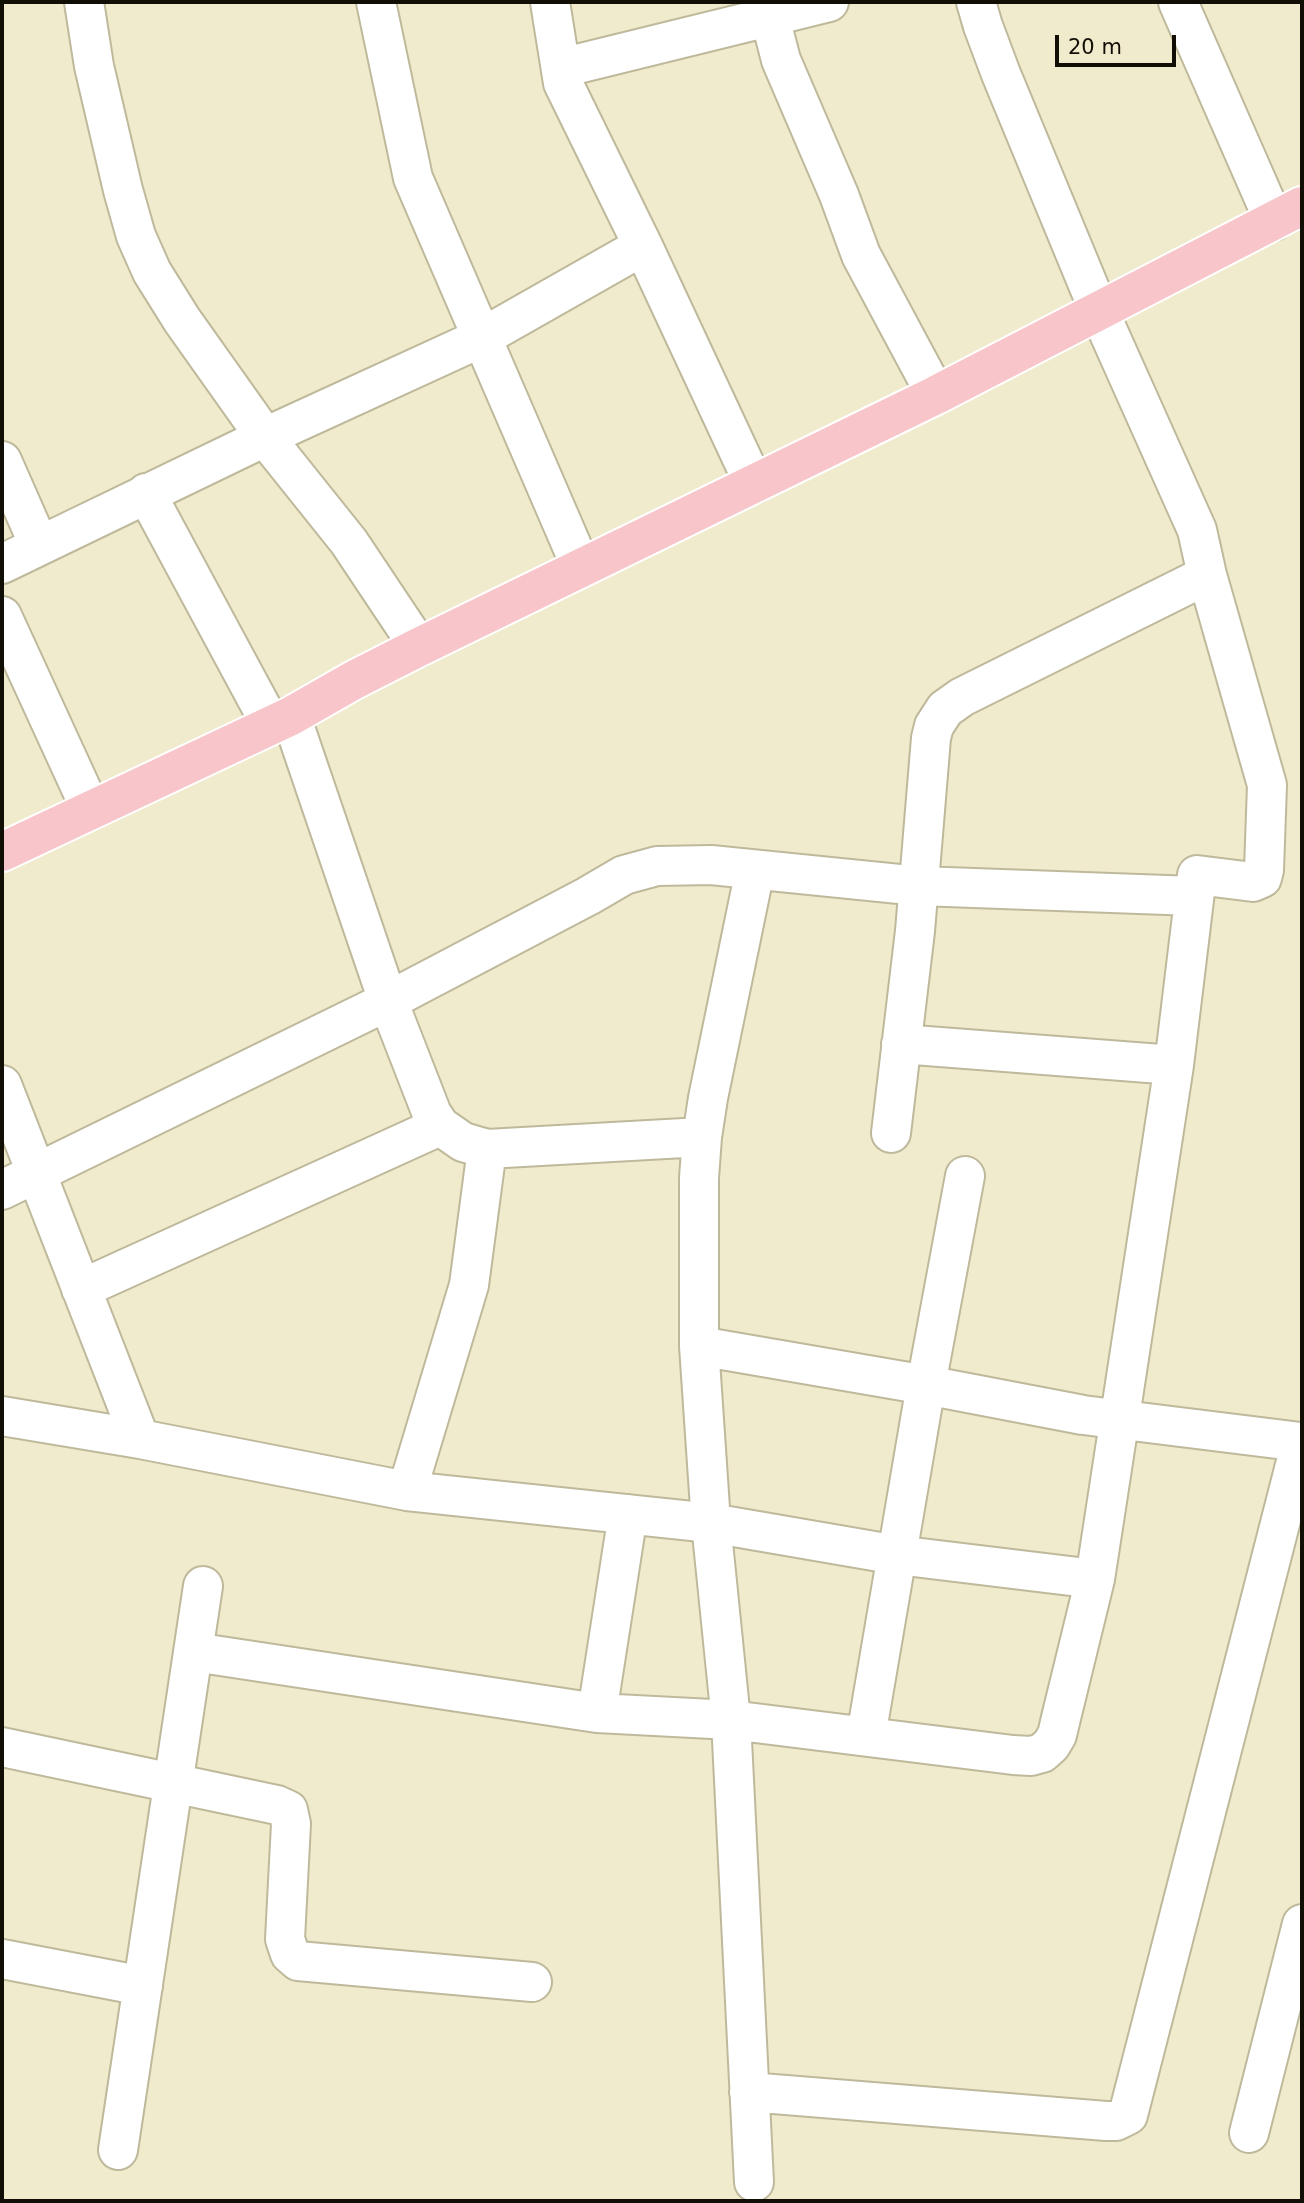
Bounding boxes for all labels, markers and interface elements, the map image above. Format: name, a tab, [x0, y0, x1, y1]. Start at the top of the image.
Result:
scale bar	[1059, 21, 1180, 65]
text: 20 m	[1068, 35, 1122, 59]

